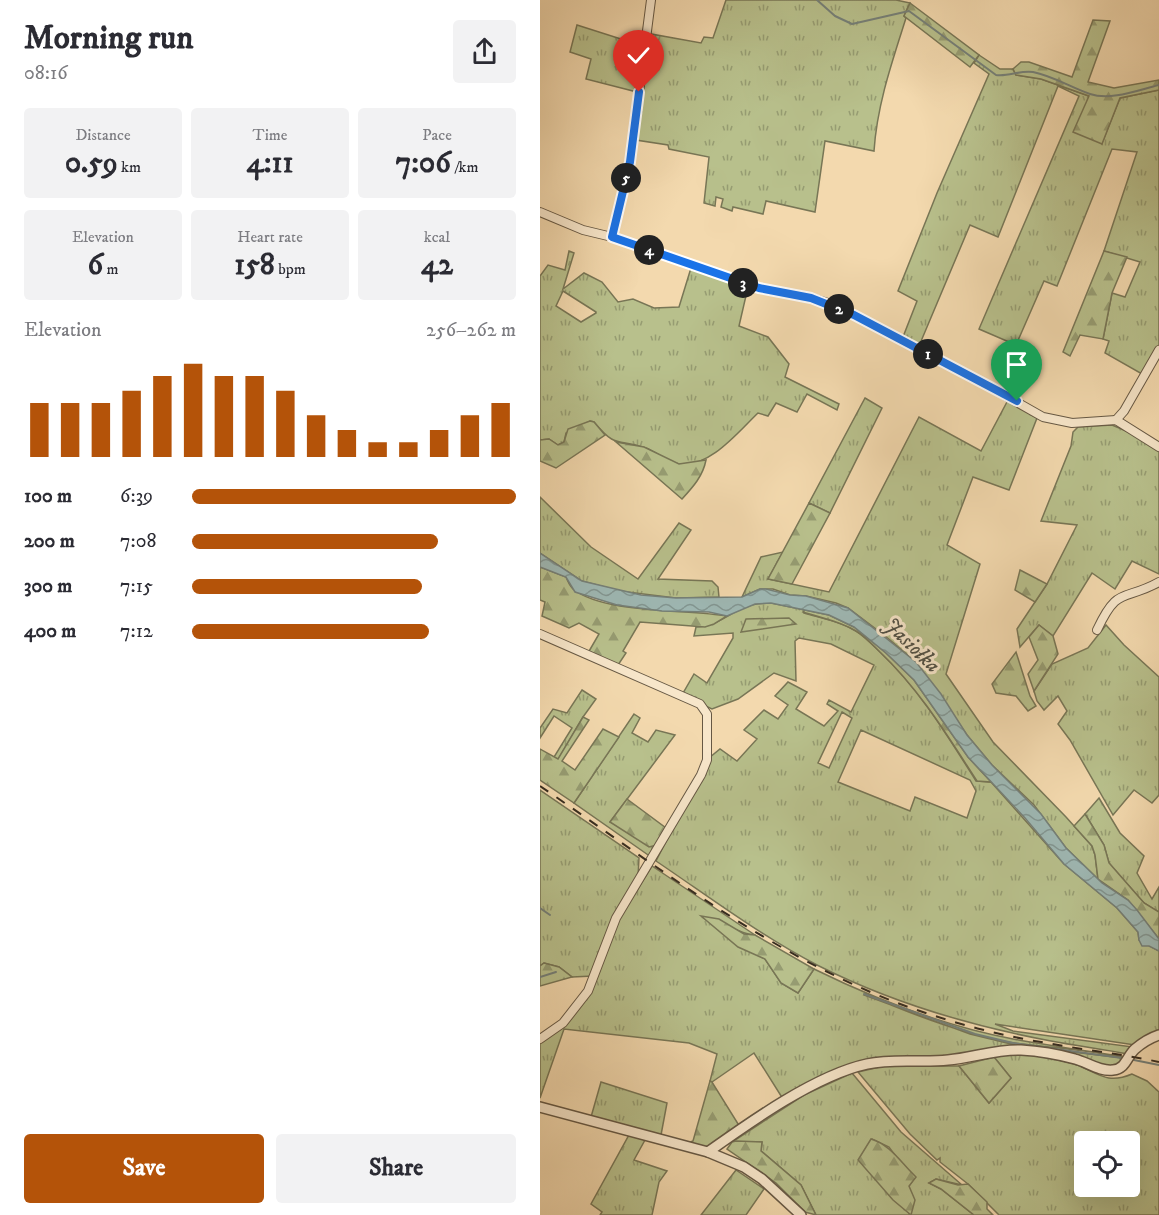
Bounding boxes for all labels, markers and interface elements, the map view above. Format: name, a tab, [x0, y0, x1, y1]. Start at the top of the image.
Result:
text: Morning run	[24, 18, 193, 59]
button: share	[453, 20, 516, 83]
pin	[613, 30, 664, 92]
icon: check	[622, 39, 655, 72]
text: 08:16	[24, 61, 68, 86]
text: Distance	[75, 125, 131, 145]
text: Time	[253, 125, 287, 145]
text: Pace	[422, 125, 452, 145]
text: 0.59	[65, 145, 118, 182]
text: 4:11	[246, 145, 294, 182]
text: 7:06	[395, 145, 451, 182]
text: km	[118, 157, 141, 177]
text: /km	[451, 157, 479, 177]
pin: 5	[611, 163, 641, 193]
text: 5	[622, 168, 630, 188]
text: Elevation	[72, 227, 134, 247]
text: Heart rate	[237, 227, 303, 247]
text: kcal	[424, 227, 450, 247]
pin: 4	[634, 235, 664, 265]
text: 4	[644, 240, 654, 260]
text: 6	[87, 247, 103, 284]
text: 158	[234, 247, 275, 284]
text: 42	[421, 247, 453, 284]
text: m	[103, 259, 119, 279]
text: bpm	[275, 259, 306, 279]
pin: 3	[728, 268, 758, 298]
text: 3	[740, 273, 746, 293]
pin: 2	[824, 294, 854, 324]
text: 2	[835, 299, 843, 319]
text: Elevation	[24, 318, 101, 343]
text: 256–262 m	[426, 318, 516, 343]
pin: 1	[913, 339, 943, 369]
pin	[991, 339, 1042, 401]
text: 1	[925, 344, 931, 364]
icon: arrive	[1000, 348, 1033, 381]
text: 100 m	[24, 484, 72, 509]
text: 6:39	[120, 484, 153, 509]
text: 200 m	[24, 529, 75, 554]
text: 7:08	[120, 529, 157, 554]
text: 300 m	[24, 574, 72, 599]
text: 7:15	[120, 574, 153, 599]
water label: Jasiołka	[878, 611, 946, 679]
text: 400 m	[24, 619, 76, 644]
text: 7:12	[120, 619, 153, 644]
map controls	[1074, 1131, 1140, 1197]
button: locate	[1074, 1131, 1140, 1197]
button: Save	[24, 1134, 264, 1203]
button: Share	[276, 1134, 516, 1203]

